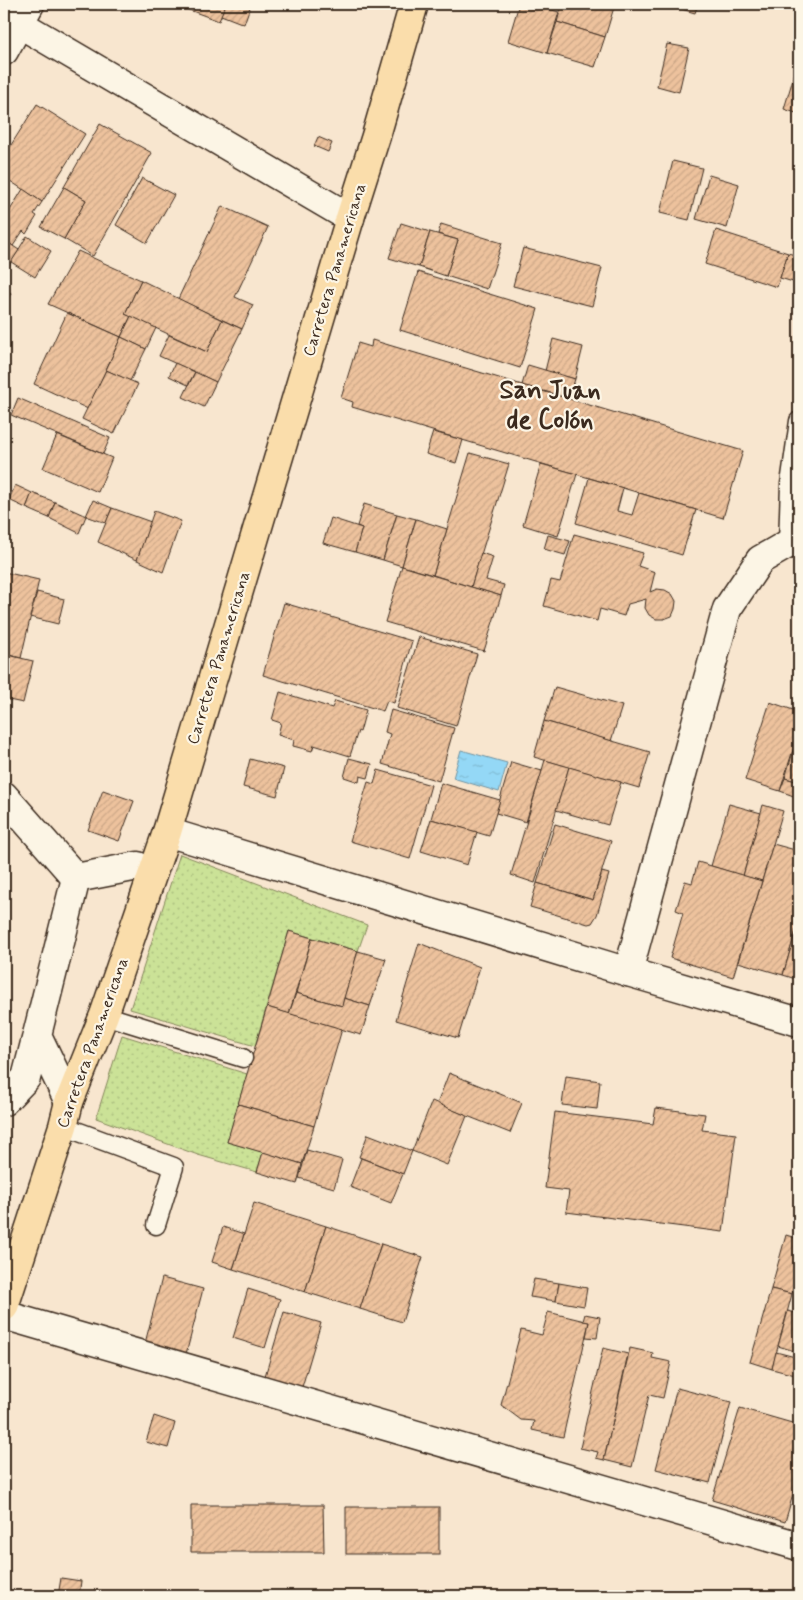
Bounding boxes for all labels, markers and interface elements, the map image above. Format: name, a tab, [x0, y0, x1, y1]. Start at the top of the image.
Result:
street label: Carretera Panamericana	[299, 181, 371, 359]
district label: San Juan de Colón	[499, 374, 601, 438]
street label: Carretera Panamericana	[183, 569, 255, 747]
street label: Carretera Panamericana	[52, 955, 134, 1131]

